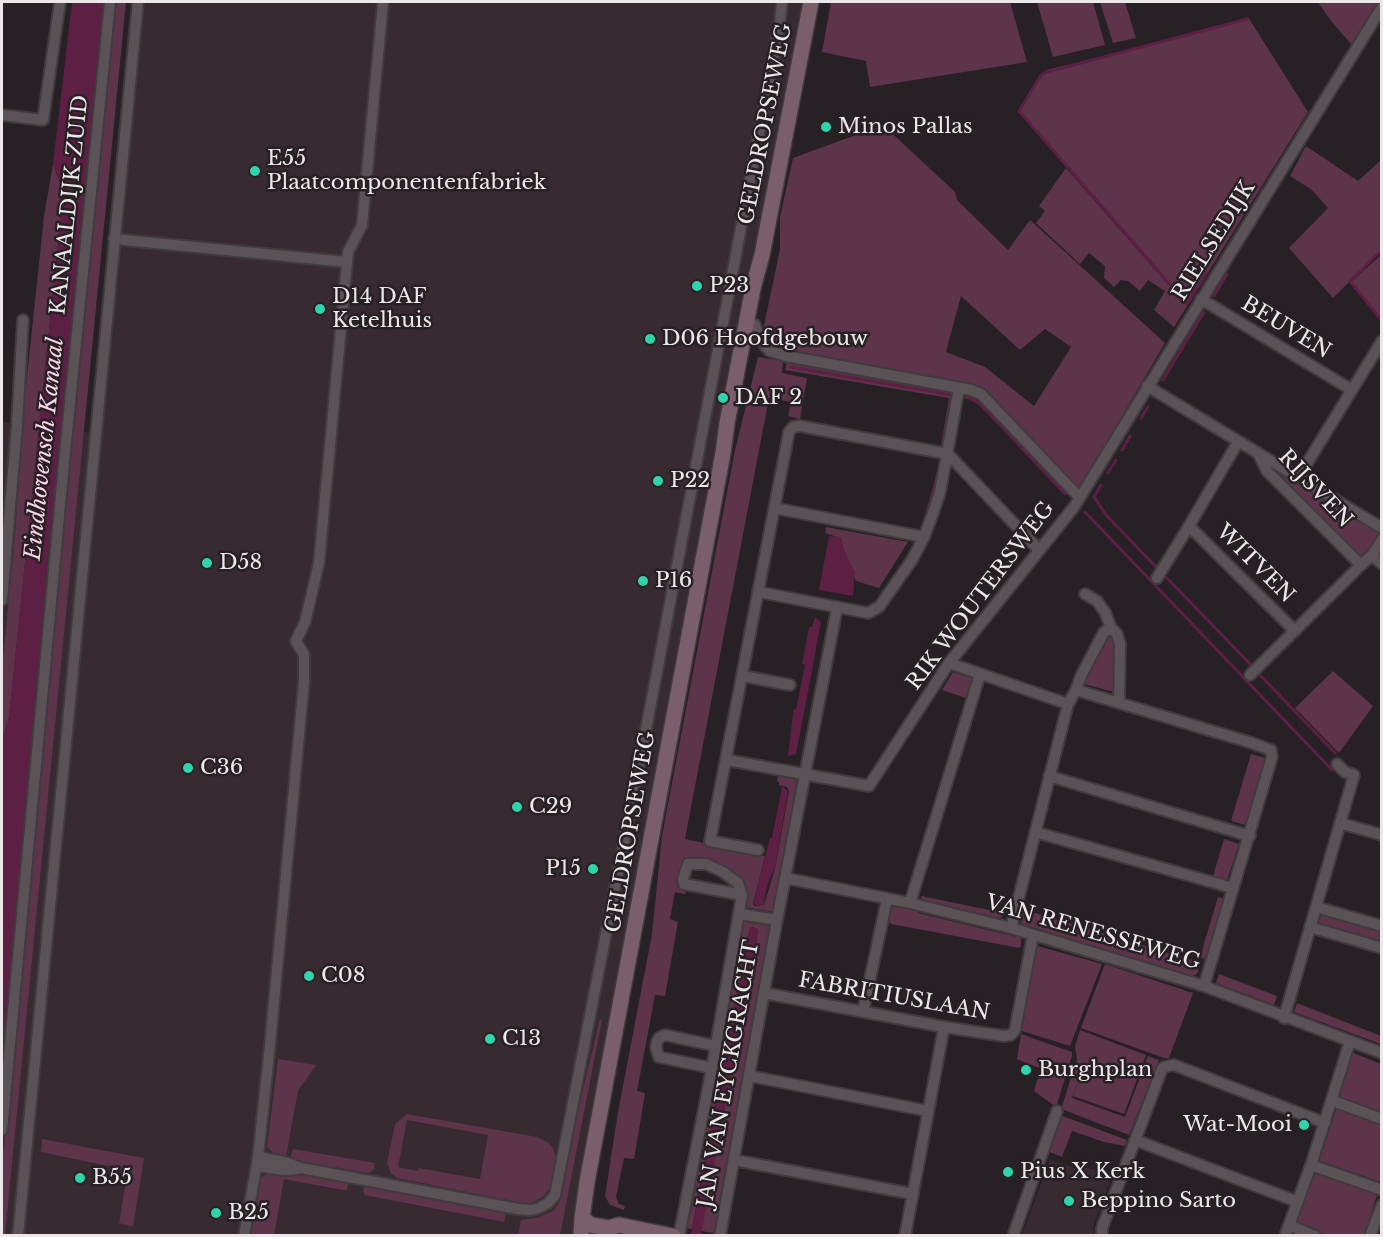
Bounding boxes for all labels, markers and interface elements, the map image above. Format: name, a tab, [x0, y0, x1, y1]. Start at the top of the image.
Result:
street label: GELDROPSEWEG	[734, 21, 798, 227]
street label: KANAALDIJK-ZUID	[46, 94, 94, 316]
place label: Minos Pallas	[838, 114, 972, 140]
marker: Minos Pallas	[819, 120, 833, 134]
place label: E55 Plaatcomponentenfabriek	[267, 146, 547, 196]
marker: E55 Plaatcomponentenfabriek	[248, 164, 262, 178]
street label: RIELSEDIJK	[1167, 177, 1261, 305]
place label: P23	[709, 273, 749, 299]
marker: P23	[690, 279, 704, 293]
place label: D14 DAF Ketelhuis	[332, 284, 432, 334]
street label: BEUVEN	[1237, 291, 1335, 365]
marker: D14 DAF Ketelhuis	[313, 302, 327, 316]
place label: D06 Hoofdgebouw	[662, 326, 868, 352]
marker: D06 Hoofdgebouw	[643, 332, 657, 346]
water label: Eindhovensch Kanaal	[20, 336, 70, 562]
place label: DAF 2	[735, 385, 802, 411]
marker: DAF 2	[716, 391, 730, 405]
street label: RIJSVEN	[1273, 445, 1357, 533]
place label: P22	[670, 468, 710, 494]
marker: P22	[651, 474, 665, 488]
street label: RIK WOUTERSWEG	[902, 497, 1060, 695]
street label: WITVEN	[1210, 519, 1300, 609]
place label: D58	[219, 550, 262, 576]
marker: D58	[200, 556, 214, 570]
place label: P16	[655, 568, 692, 594]
marker: P16	[636, 574, 650, 588]
street label: GELDROPSEWEG	[601, 729, 661, 935]
place label: C36	[200, 755, 243, 781]
marker: C36	[181, 761, 195, 775]
place label: C29	[529, 794, 572, 820]
marker: C29	[510, 800, 524, 814]
place label: P15	[545, 856, 581, 882]
marker: P15	[586, 862, 600, 876]
street label: VAN RENESSEWEG	[983, 890, 1203, 976]
street label: JAN VAN EYCKGRACHT	[693, 938, 765, 1210]
place label: C08	[321, 963, 366, 989]
street label: FABRITIUSLAAN	[796, 968, 992, 1026]
marker: C08	[302, 969, 316, 983]
place label: C13	[502, 1026, 541, 1052]
marker: C13	[483, 1032, 497, 1046]
place label: Burghplan	[1038, 1057, 1152, 1083]
marker: Burghplan	[1019, 1063, 1033, 1077]
place label: Wat-Mooi	[1183, 1112, 1292, 1138]
marker: Wat-Mooi	[1297, 1118, 1311, 1132]
place label: Pius X Kerk	[1020, 1159, 1145, 1185]
place label: B55	[92, 1165, 132, 1191]
marker: Pius X Kerk	[1001, 1165, 1015, 1179]
marker: B55	[73, 1171, 87, 1185]
place label: Beppino Sarto	[1081, 1188, 1236, 1214]
marker: Beppino Sarto	[1062, 1194, 1076, 1208]
place label: B25	[228, 1200, 269, 1226]
marker: B25	[209, 1206, 223, 1220]

